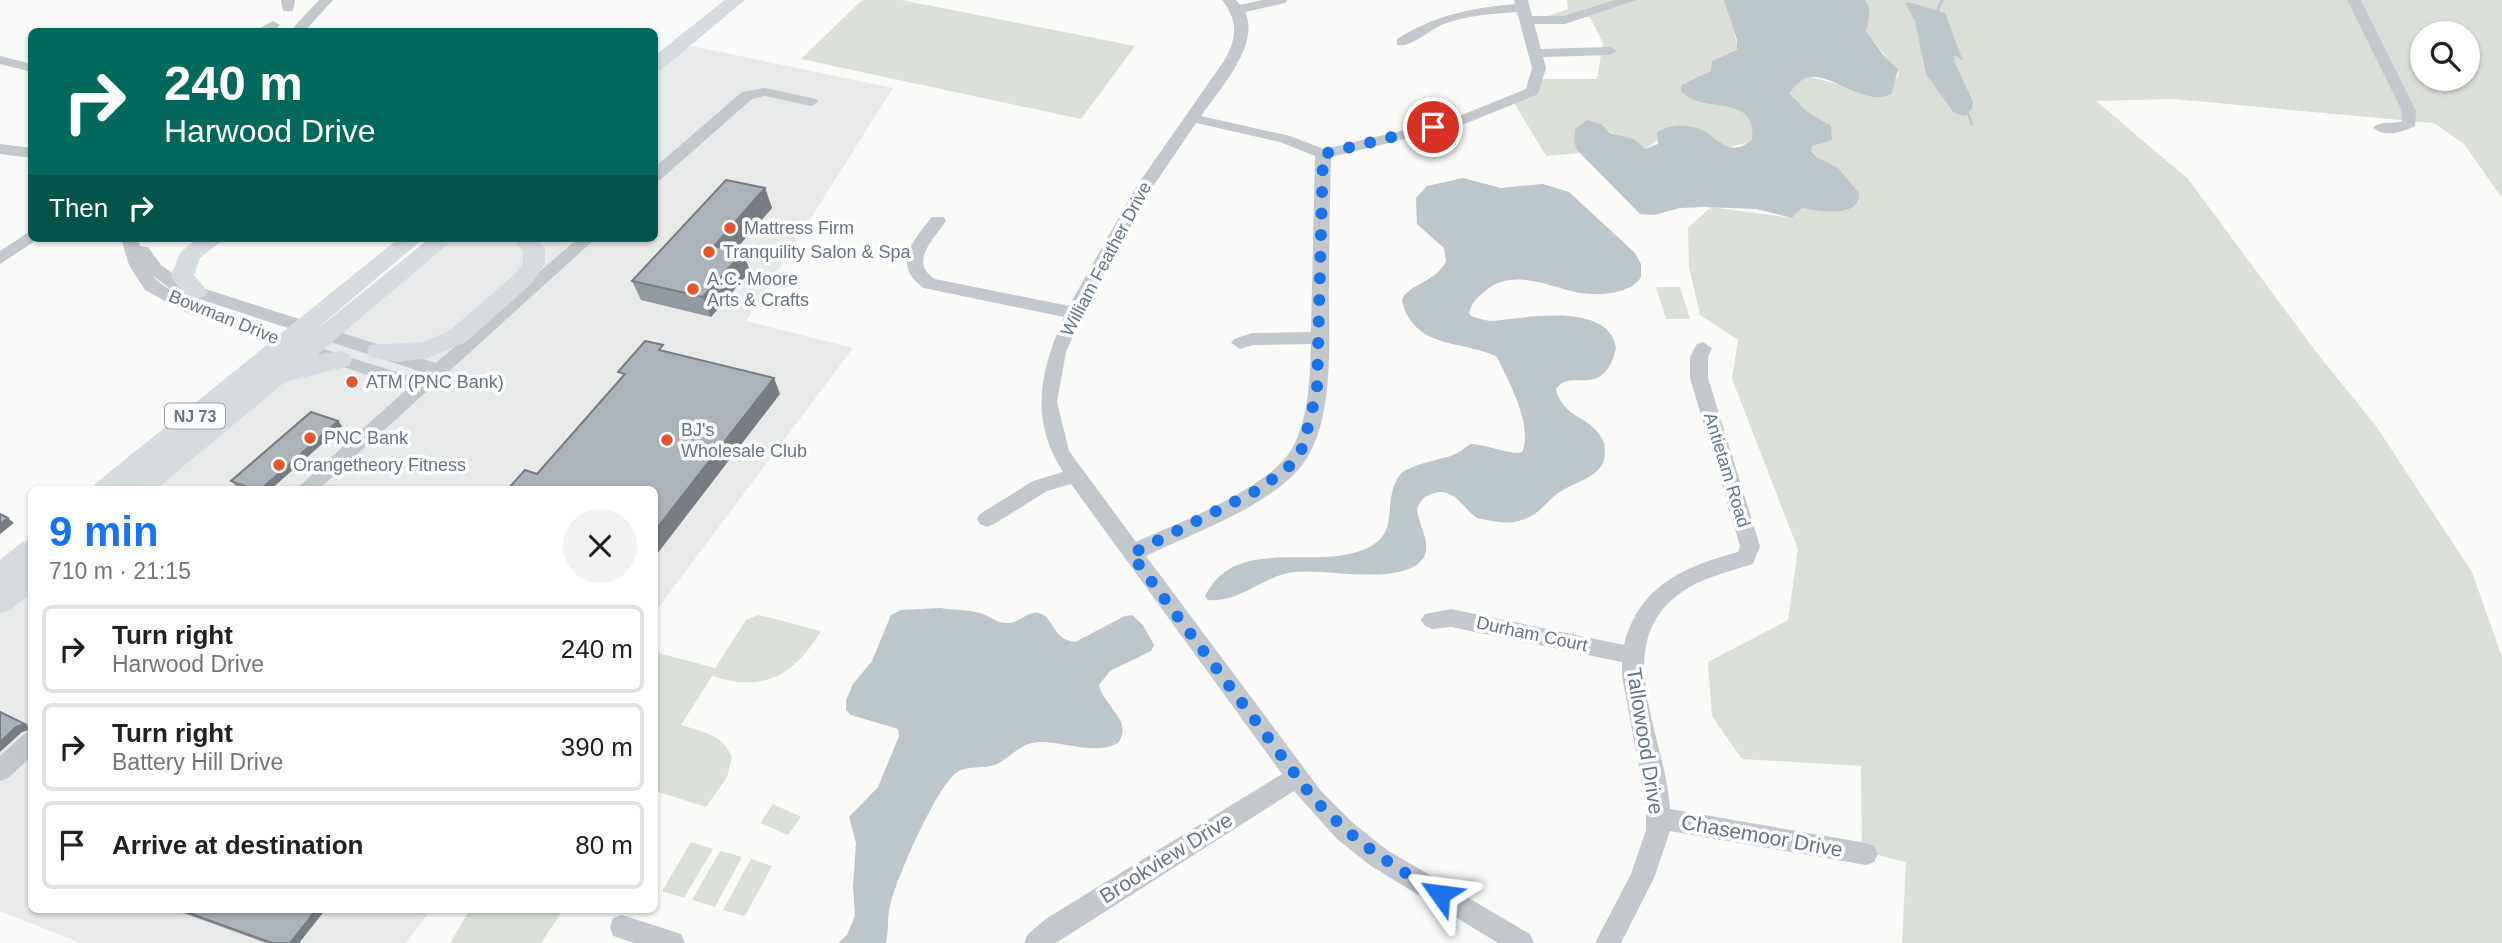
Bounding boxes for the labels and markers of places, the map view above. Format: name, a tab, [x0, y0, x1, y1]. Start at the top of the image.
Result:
pin	[1403, 97, 1463, 157]
place label: Mattress Firm	[744, 218, 854, 238]
marker: Mattress Firm	[722, 220, 738, 236]
place label: Tranquility Salon & Spa	[723, 242, 911, 262]
marker: Tranquility Salon & Spa	[701, 244, 717, 260]
place label: A.C. Moore Arts & Crafts	[707, 269, 809, 310]
marker: A.C. Moore Arts & Crafts	[685, 281, 701, 297]
place label: ATM (PNC Bank)	[366, 372, 504, 392]
marker: ATM (PNC Bank)	[344, 374, 360, 390]
place label: BJ's Wholesale Club	[681, 420, 807, 461]
place label: PNC Bank	[324, 428, 409, 448]
marker: PNC Bank	[302, 430, 318, 446]
marker: BJ's Wholesale Club	[659, 432, 675, 448]
place label: Orangetheory Fitness	[293, 455, 466, 475]
marker: Orangetheory Fitness	[271, 457, 287, 473]

